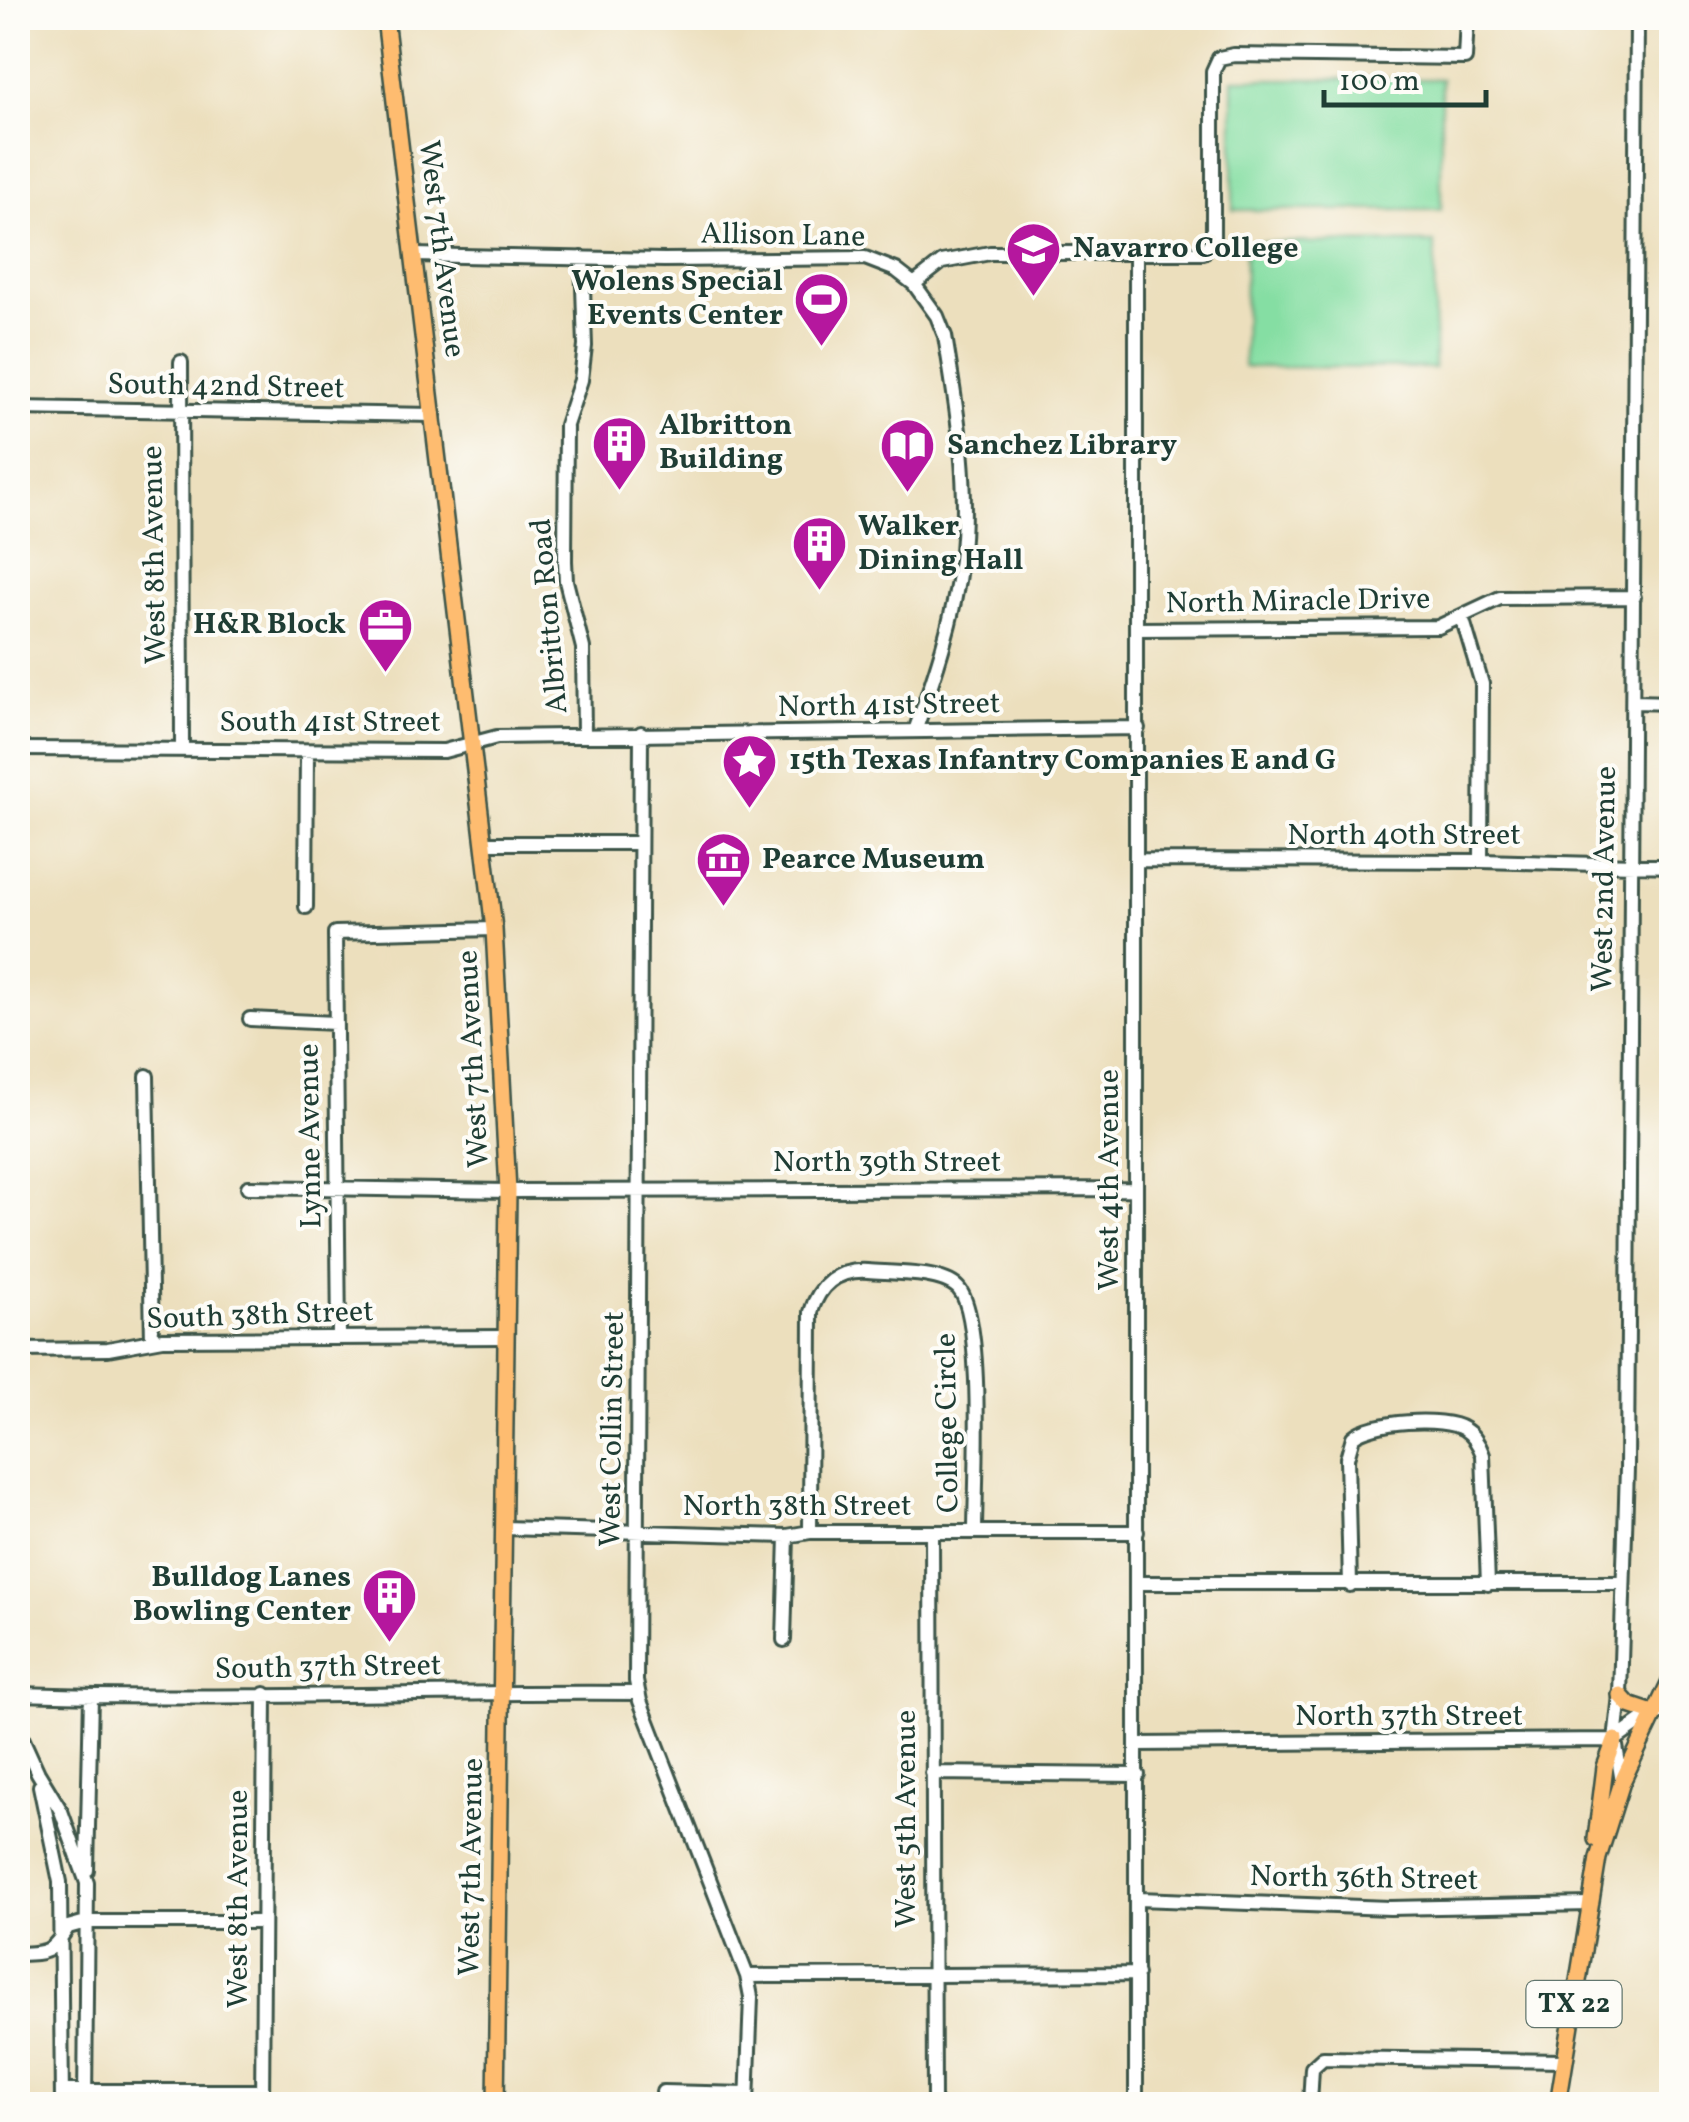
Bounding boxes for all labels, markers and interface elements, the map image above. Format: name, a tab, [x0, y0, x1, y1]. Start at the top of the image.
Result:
scale bar	[1324, 45, 1486, 107]
text: 100 m	[1339, 61, 1420, 103]
street label: West 7th Avenue	[407, 138, 475, 360]
street label: Allison Lane	[700, 214, 866, 258]
school or university icon: Navarro College	[1004, 219, 1064, 298]
place label: Navarro College	[1073, 228, 1299, 270]
place label: Wolens Special Events Center	[571, 261, 783, 337]
sports icon: Wolens Special Events Center	[792, 269, 852, 348]
street label: South 42nd Street	[107, 364, 345, 410]
place label: Albritton Building	[659, 405, 792, 481]
building icon: Albritton Building	[590, 413, 650, 492]
library icon: Sanchez Library	[878, 416, 938, 495]
place label: Sanchez Library	[947, 425, 1177, 467]
street label: West 8th Avenue	[132, 445, 178, 665]
place label: Walker Dining Hall	[858, 506, 1023, 582]
building icon: Walker Dining Hall	[789, 514, 849, 593]
street label: Albritton Road	[521, 516, 579, 716]
street label: North Miracle Drive	[1165, 579, 1431, 625]
office icon: H&R Block	[355, 595, 415, 674]
place label: H&R Block	[193, 604, 346, 646]
street label: North 41st Street	[777, 683, 1001, 729]
street label: South 41st Street	[219, 702, 441, 744]
place icon: 15th Texas Infantry Companies E and G	[720, 731, 780, 810]
place label: 15th Texas Infantry Companies E and G	[789, 740, 1336, 782]
street label: West 2nd Avenue	[1582, 765, 1628, 993]
street label: North 40th Street	[1287, 815, 1521, 857]
museum icon: Pearce Museum	[693, 830, 753, 909]
place label: Pearce Museum	[762, 839, 985, 881]
street label: West 7th Avenue	[447, 949, 501, 1169]
street label: Lynne Avenue	[288, 1043, 334, 1229]
street label: West 4th Avenue	[1089, 1069, 1131, 1291]
street label: North 39th Street	[773, 1142, 1001, 1184]
street label: South 38th Street	[146, 1291, 374, 1341]
street label: West Collin Street	[590, 1311, 636, 1547]
street label: College Circle	[925, 1333, 971, 1513]
street label: North 38th Street	[683, 1486, 911, 1528]
place label: Bulldog Lanes Bowling Center	[133, 1557, 351, 1633]
building icon: Bulldog Lanes Bowling Center	[360, 1565, 420, 1644]
street label: South 37th Street	[214, 1645, 442, 1691]
street label: North 37th Street	[1295, 1696, 1523, 1738]
street label: West 5th Avenue	[886, 1710, 928, 1928]
street label: West 7th Avenue	[449, 1757, 495, 1977]
street label: West 8th Avenue	[218, 1789, 260, 2009]
street label: North 36th Street	[1249, 1856, 1479, 1902]
road number: TX 22	[1526, 1981, 1622, 2027]

